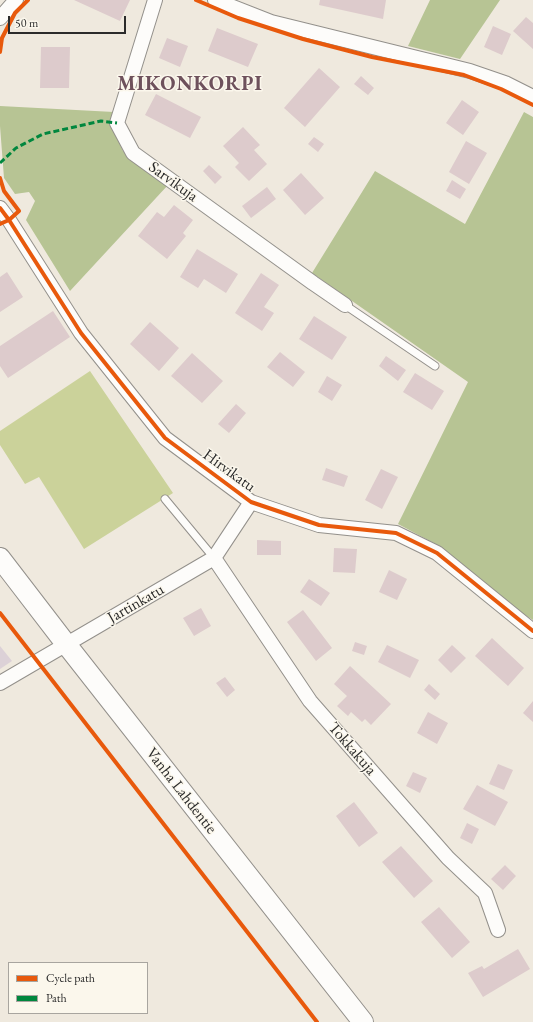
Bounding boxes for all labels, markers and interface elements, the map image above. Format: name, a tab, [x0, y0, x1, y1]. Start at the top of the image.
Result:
scale bar	[10, 8, 128, 34]
text: 50 m	[15, 15, 38, 31]
district label: MIKONKORPI	[117, 73, 263, 97]
street label: Sarvikuja	[145, 158, 201, 206]
street label: Hirvikatu	[199, 445, 259, 497]
street label: Jartinkatu	[104, 580, 168, 628]
street label: Tokkakuja	[324, 719, 380, 779]
street label: Vanha Lahdentie	[141, 744, 221, 838]
legend	[8, 962, 148, 1014]
text: Cycle path	[46, 970, 95, 986]
text: Path	[46, 990, 67, 1006]

